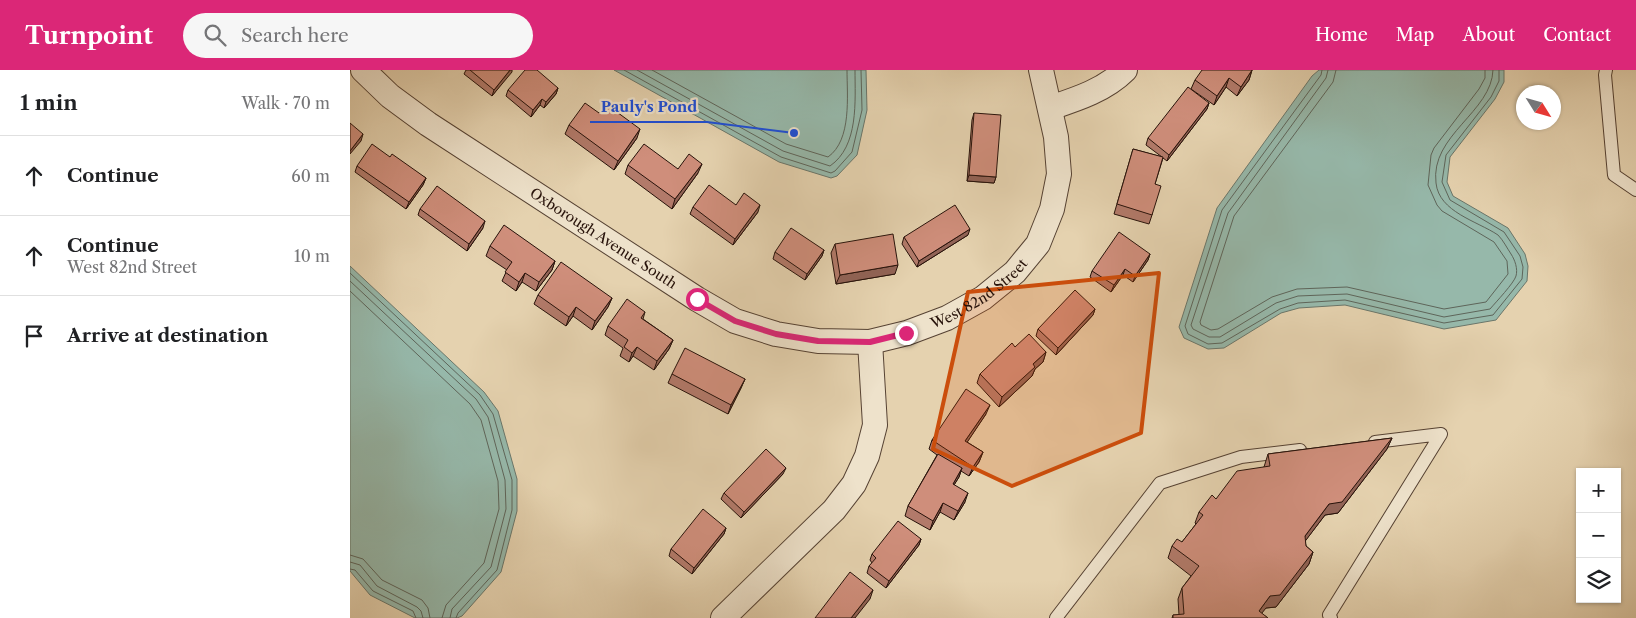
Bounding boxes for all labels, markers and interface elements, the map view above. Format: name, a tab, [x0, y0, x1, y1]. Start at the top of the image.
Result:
search box	[183, 13, 533, 58]
text: Turnpoint	[25, 21, 153, 50]
icon: search	[201, 21, 229, 49]
text: Search here	[241, 24, 349, 47]
text: Home	[1315, 24, 1368, 46]
text: Map	[1396, 24, 1434, 46]
text: About	[1462, 24, 1515, 46]
text: Contact	[1543, 24, 1611, 46]
north arrow	[1516, 85, 1561, 130]
text: 1 min	[20, 90, 78, 115]
callout: Pauly's Pond	[590, 92, 707, 122]
text: Walk · 70 m	[242, 93, 330, 113]
text: Pauly's Pond	[601, 97, 697, 116]
icon: ahead	[20, 162, 48, 190]
text: Continue	[67, 164, 159, 187]
text: 60 m	[291, 166, 330, 186]
street label: Oxborough Avenue South	[527, 184, 681, 293]
text: Continue	[67, 234, 159, 257]
icon: ahead	[20, 242, 48, 270]
text: 10 m	[294, 246, 330, 266]
street label: West 82nd Street	[927, 255, 1031, 333]
text: West 82nd Street	[67, 257, 197, 277]
route start	[686, 288, 709, 311]
icon: arrive	[20, 322, 48, 350]
route end	[895, 322, 918, 345]
text: Arrive at destination	[67, 324, 268, 347]
map controls	[1576, 468, 1621, 603]
button: +	[1576, 468, 1621, 513]
button: −	[1576, 513, 1621, 558]
button: layers	[1576, 558, 1621, 603]

